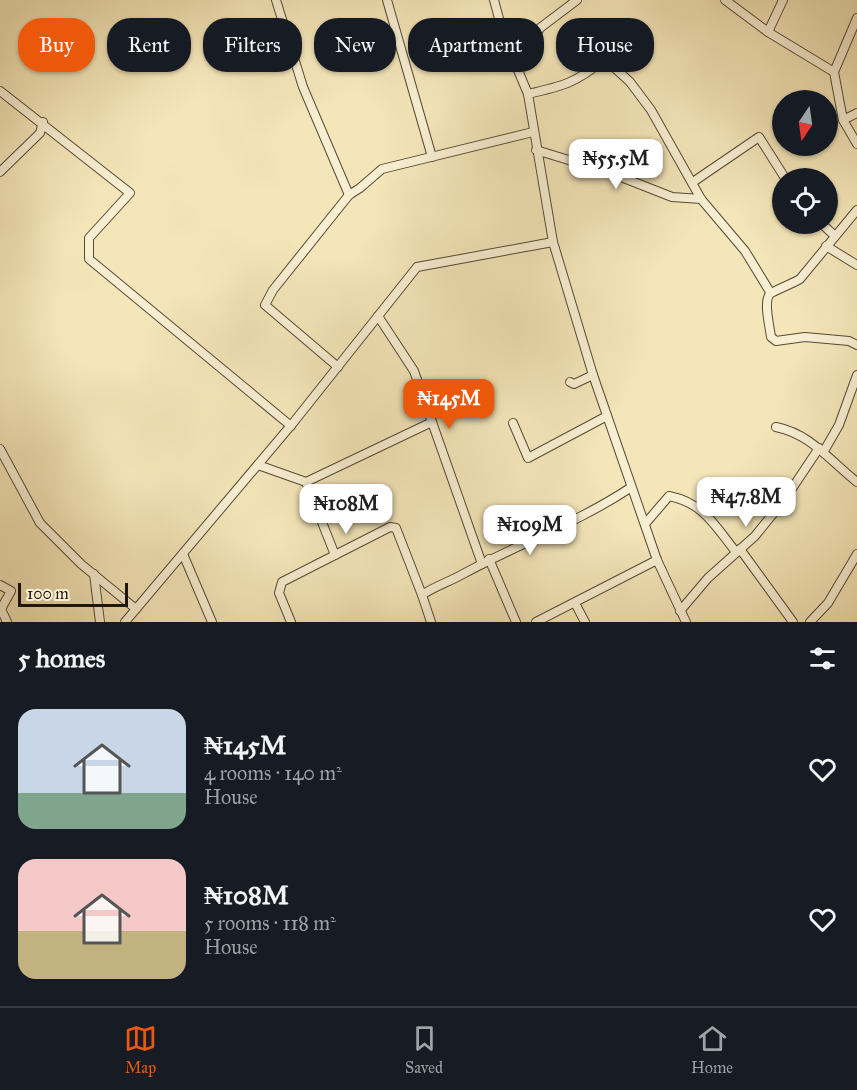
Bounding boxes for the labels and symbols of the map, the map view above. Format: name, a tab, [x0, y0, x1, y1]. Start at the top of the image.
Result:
north arrow	[772, 90, 838, 156]
pin: ₦55.5M	[567, 139, 665, 190]
pin: ₦145M	[407, 379, 491, 430]
pin: ₦47.8M	[697, 477, 795, 528]
pin: ₦108M	[304, 484, 388, 535]
pin: ₦109M	[488, 505, 572, 556]
scale bar	[18, 580, 128, 608]

